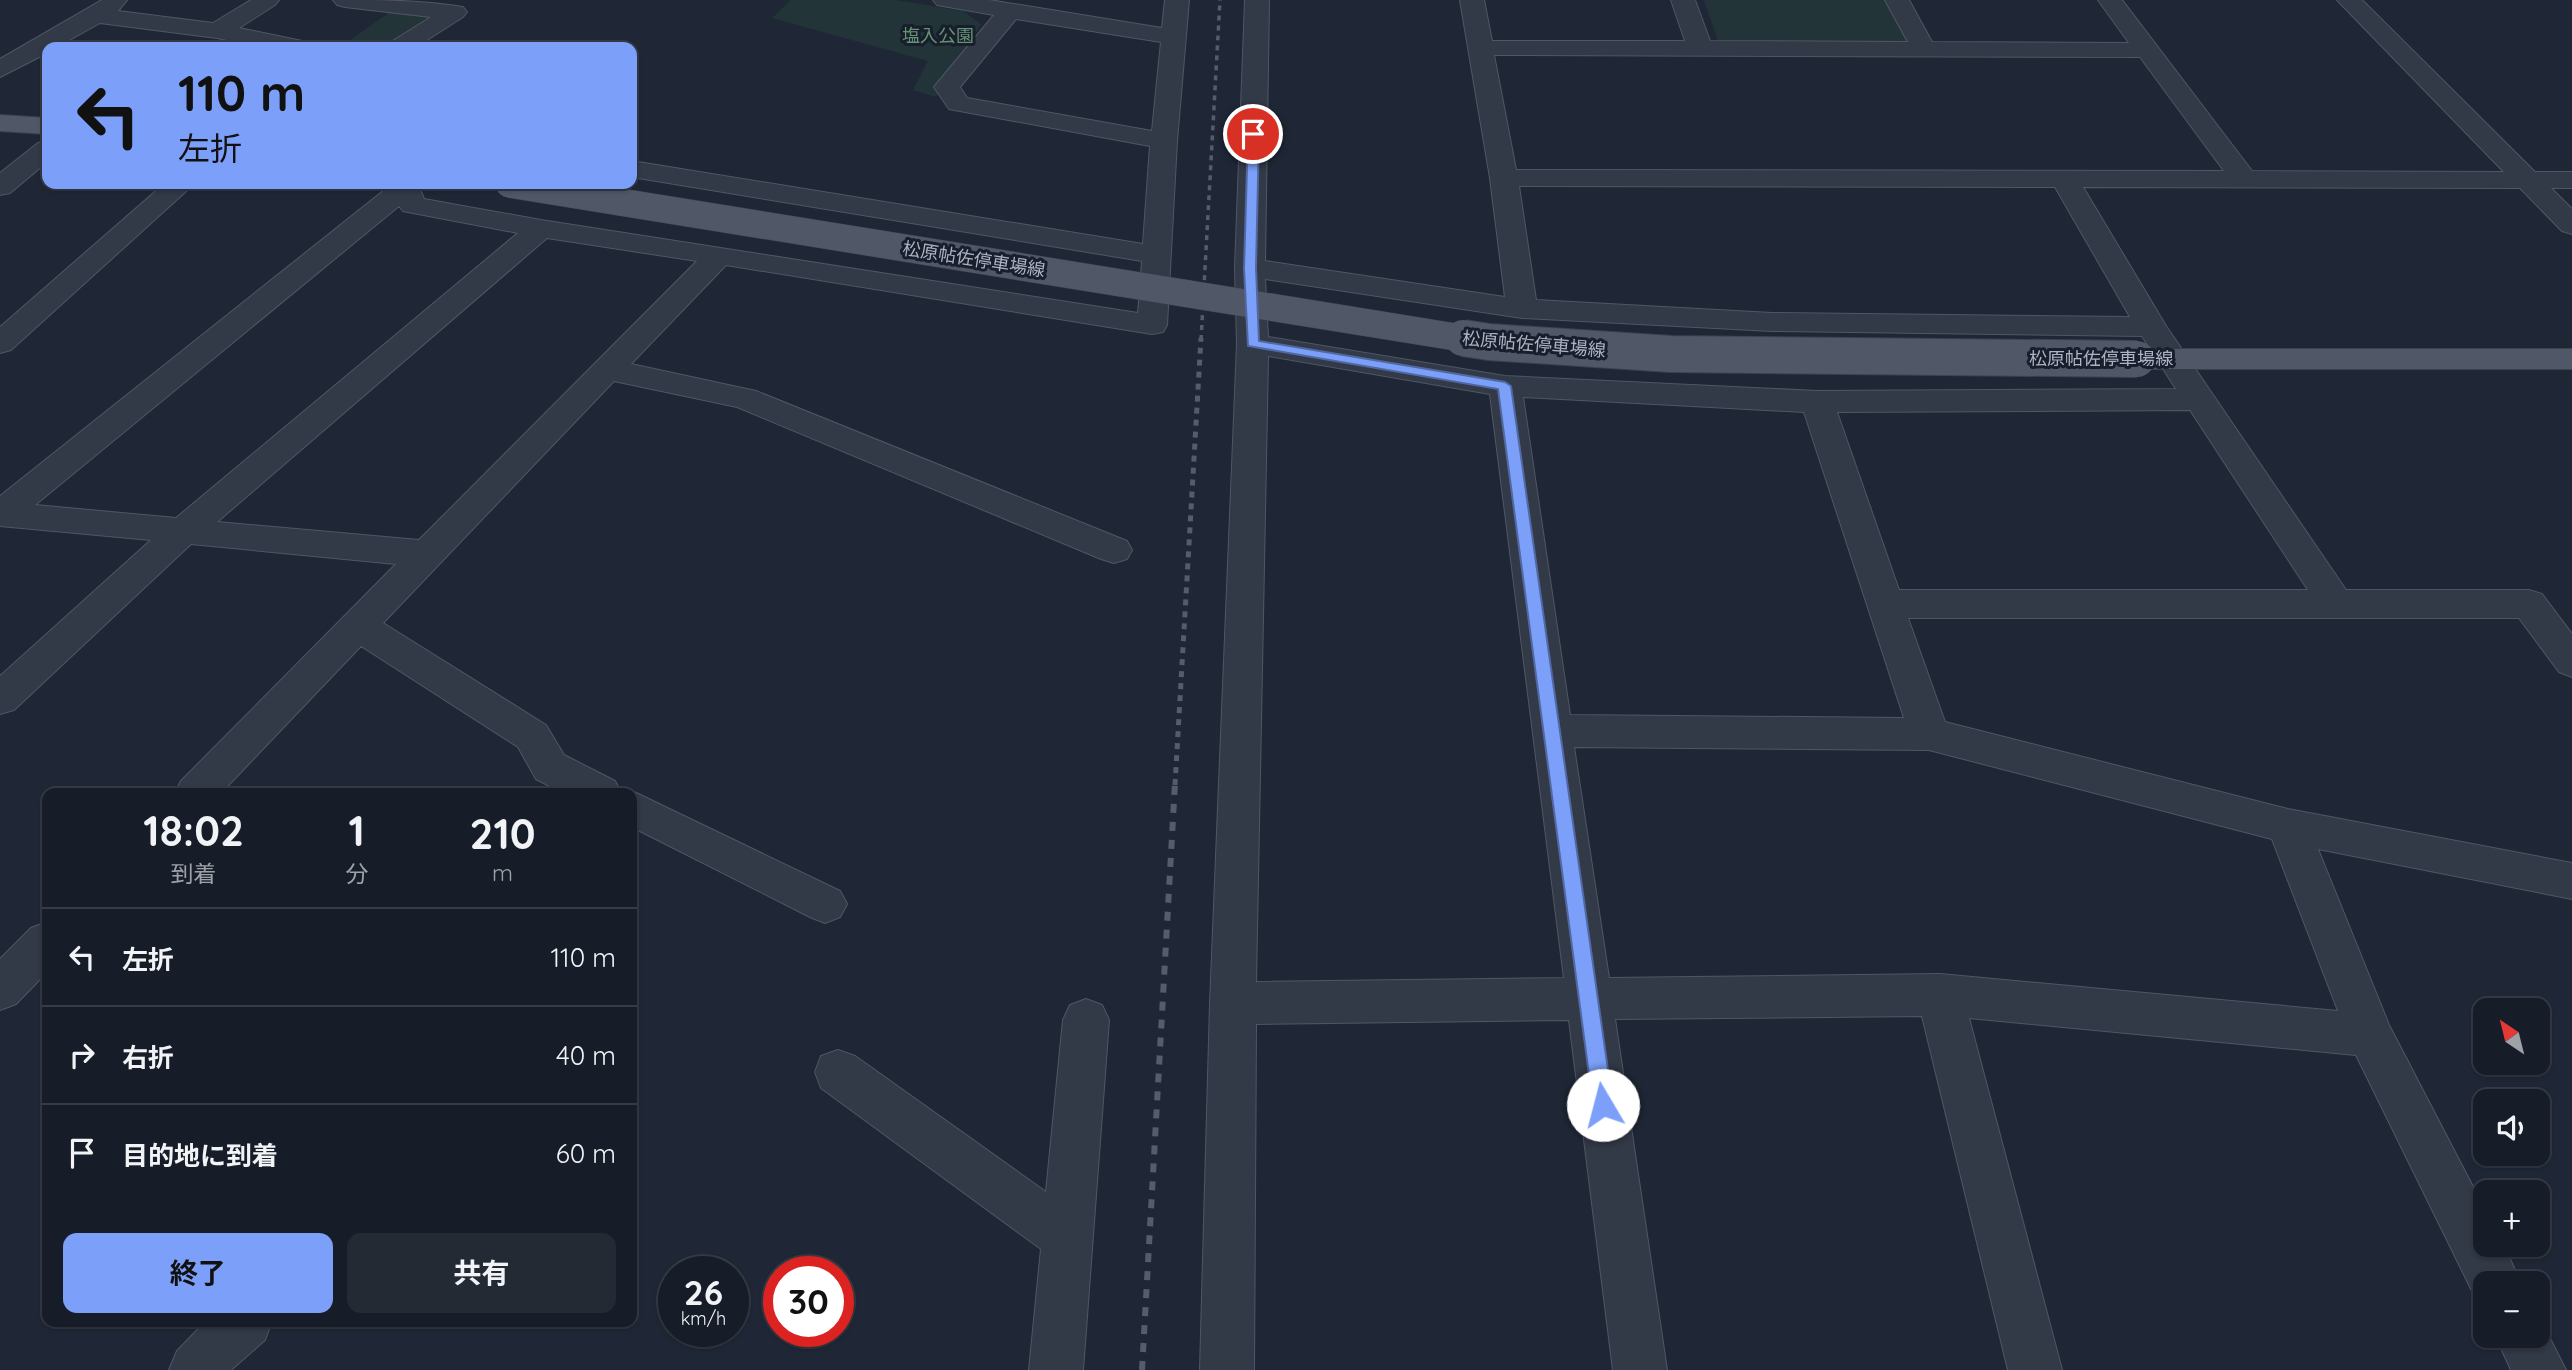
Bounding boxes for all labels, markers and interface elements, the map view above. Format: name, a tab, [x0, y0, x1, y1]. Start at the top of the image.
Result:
park label: 塩入公園	[902, 24, 974, 47]
text: 110 m	[178, 62, 305, 123]
icon: left	[63, 70, 154, 161]
pin	[1223, 104, 1283, 164]
icon: arrive	[1234, 115, 1272, 153]
text: 左折	[178, 128, 242, 168]
street label: 松原帖佐停車場線	[901, 236, 1047, 282]
street label: 松原帖佐停車場線	[1461, 326, 1607, 362]
street label: 松原帖佐停車場線	[2029, 347, 2173, 370]
text: 18:02	[143, 804, 244, 857]
text: 1	[349, 804, 365, 857]
text: 210	[470, 807, 536, 860]
text: m	[492, 858, 513, 887]
text: 到着	[171, 859, 217, 888]
text: 分	[345, 859, 368, 888]
icon: left	[63, 938, 101, 976]
text: 110 m	[550, 941, 616, 974]
text: 左折	[122, 943, 174, 976]
north arrow	[2473, 998, 2550, 1074]
map controls	[2473, 998, 2550, 1348]
icon: right	[63, 1036, 101, 1074]
text: 40 m	[556, 1039, 616, 1072]
text: 右折	[122, 1041, 174, 1074]
position arrow	[1566, 1068, 1640, 1142]
button: sound	[2473, 1089, 2550, 1166]
icon: arrive	[63, 1134, 101, 1172]
text: 60 m	[556, 1137, 616, 1170]
text: 目的地に到着	[122, 1139, 278, 1172]
button: +	[2473, 1180, 2550, 1257]
button: 終了	[63, 1233, 333, 1313]
button: 共有	[347, 1233, 616, 1313]
speed limit sign: 30	[763, 1256, 854, 1347]
text: 26	[684, 1270, 723, 1314]
button: −	[2473, 1271, 2550, 1348]
text: km/h	[681, 1307, 726, 1330]

